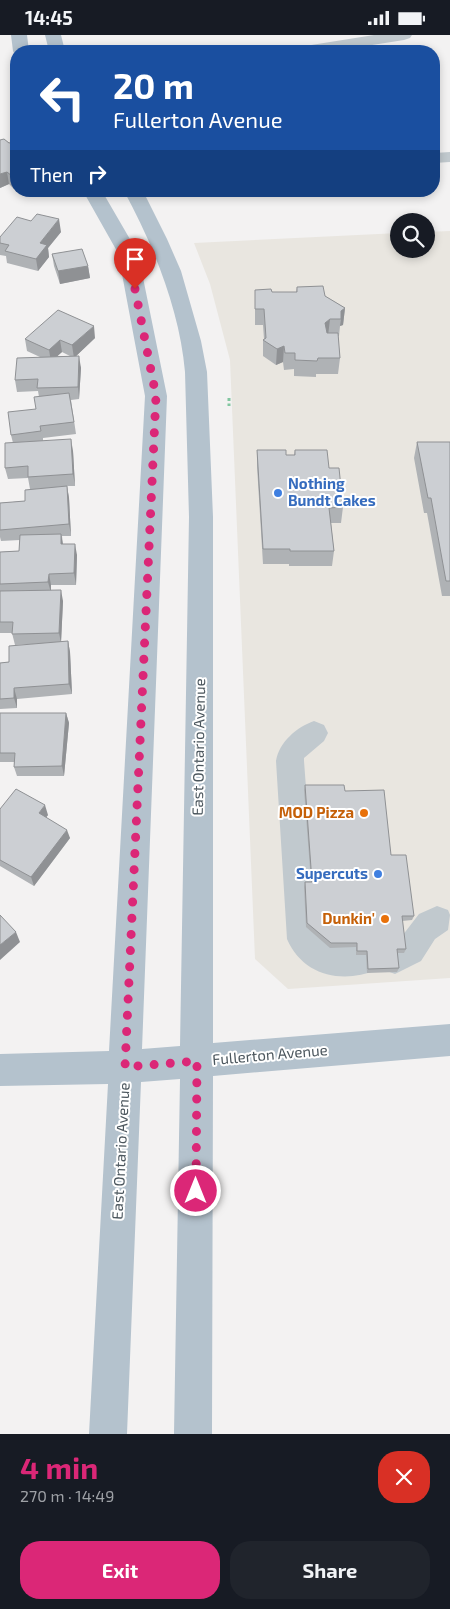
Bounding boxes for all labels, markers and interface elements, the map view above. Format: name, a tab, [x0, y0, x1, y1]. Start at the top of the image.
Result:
text: 14:45	[25, 6, 73, 29]
text: 20 m	[113, 64, 194, 106]
icon: left	[30, 65, 95, 130]
text: Fullerton Avenue	[113, 106, 283, 132]
icon: right	[83, 160, 111, 188]
text: Then	[30, 163, 73, 186]
map controls	[390, 213, 435, 258]
button: search	[390, 213, 435, 258]
pin	[114, 238, 156, 289]
icon: arrive	[121, 245, 149, 273]
place label: Nothing Bundt Cakes	[288, 474, 376, 509]
marker: Nothing Bundt Cakes	[272, 487, 284, 499]
street label: East Ontario Avenue	[188, 678, 208, 816]
place label: MOD Pizza	[279, 803, 354, 821]
marker: MOD Pizza	[358, 807, 370, 819]
place label: Supercuts	[296, 864, 368, 882]
marker: Supercuts	[372, 868, 384, 880]
place label: Dunkin'	[322, 909, 375, 927]
marker: Dunkin'	[379, 913, 391, 925]
street label: Fullerton Avenue	[212, 1040, 328, 1068]
street label: East Ontario Avenue	[107, 1082, 133, 1220]
position arrow	[169, 1164, 221, 1216]
text: 4 min	[20, 1449, 98, 1485]
button: close	[378, 1451, 430, 1503]
text: 270 m · 14:49	[20, 1486, 114, 1505]
button: Exit	[20, 1541, 220, 1599]
button: Share	[230, 1541, 430, 1599]

